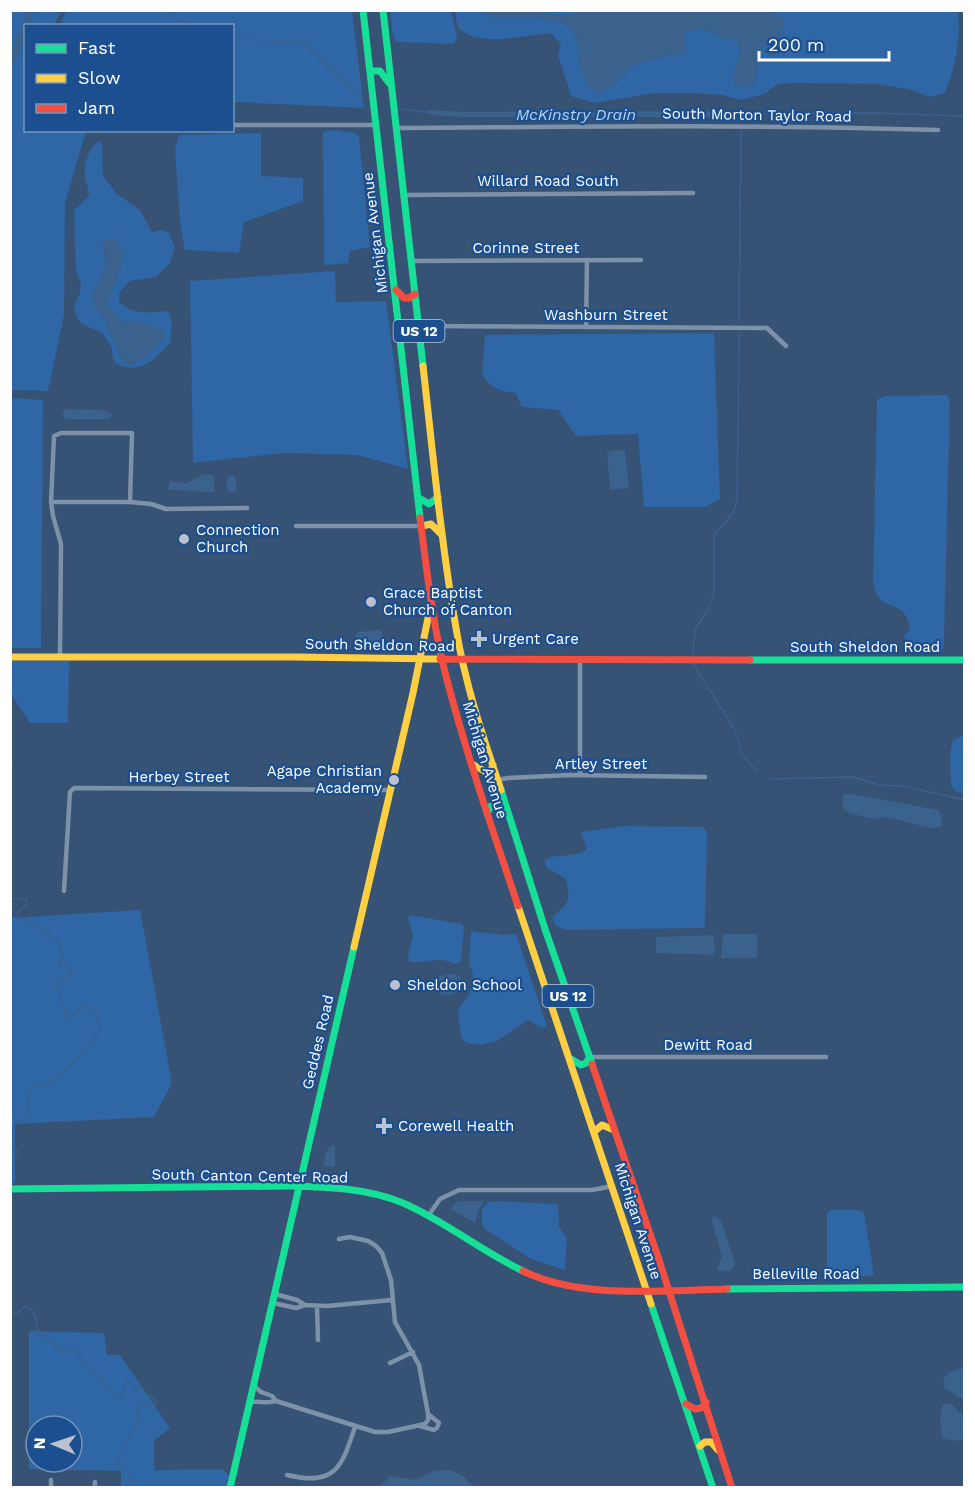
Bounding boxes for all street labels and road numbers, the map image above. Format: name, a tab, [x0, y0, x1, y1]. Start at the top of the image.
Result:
street label: South Morton Taylor Road	[662, 104, 852, 126]
street label: Michigan Avenue	[359, 171, 391, 295]
street label: Willard Road South	[477, 172, 619, 190]
street label: Corinne Street	[473, 239, 580, 257]
street label: Washburn Street	[544, 306, 669, 324]
road number: US 12	[394, 320, 444, 342]
street label: South Sheldon Road	[305, 635, 455, 655]
street label: South Sheldon Road	[790, 638, 940, 656]
street label: Michigan Avenue	[459, 699, 511, 821]
street label: Artley Street	[555, 755, 648, 773]
street label: Herbey Street	[129, 768, 230, 786]
road number: US 12	[542, 985, 594, 1007]
street label: Geddes Road	[298, 993, 338, 1091]
street label: Dewitt Road	[663, 1036, 753, 1054]
street label: Michigan Avenue	[611, 1160, 665, 1282]
street label: South Canton Center Road	[151, 1165, 349, 1187]
street label: Belleville Road	[752, 1265, 860, 1283]

